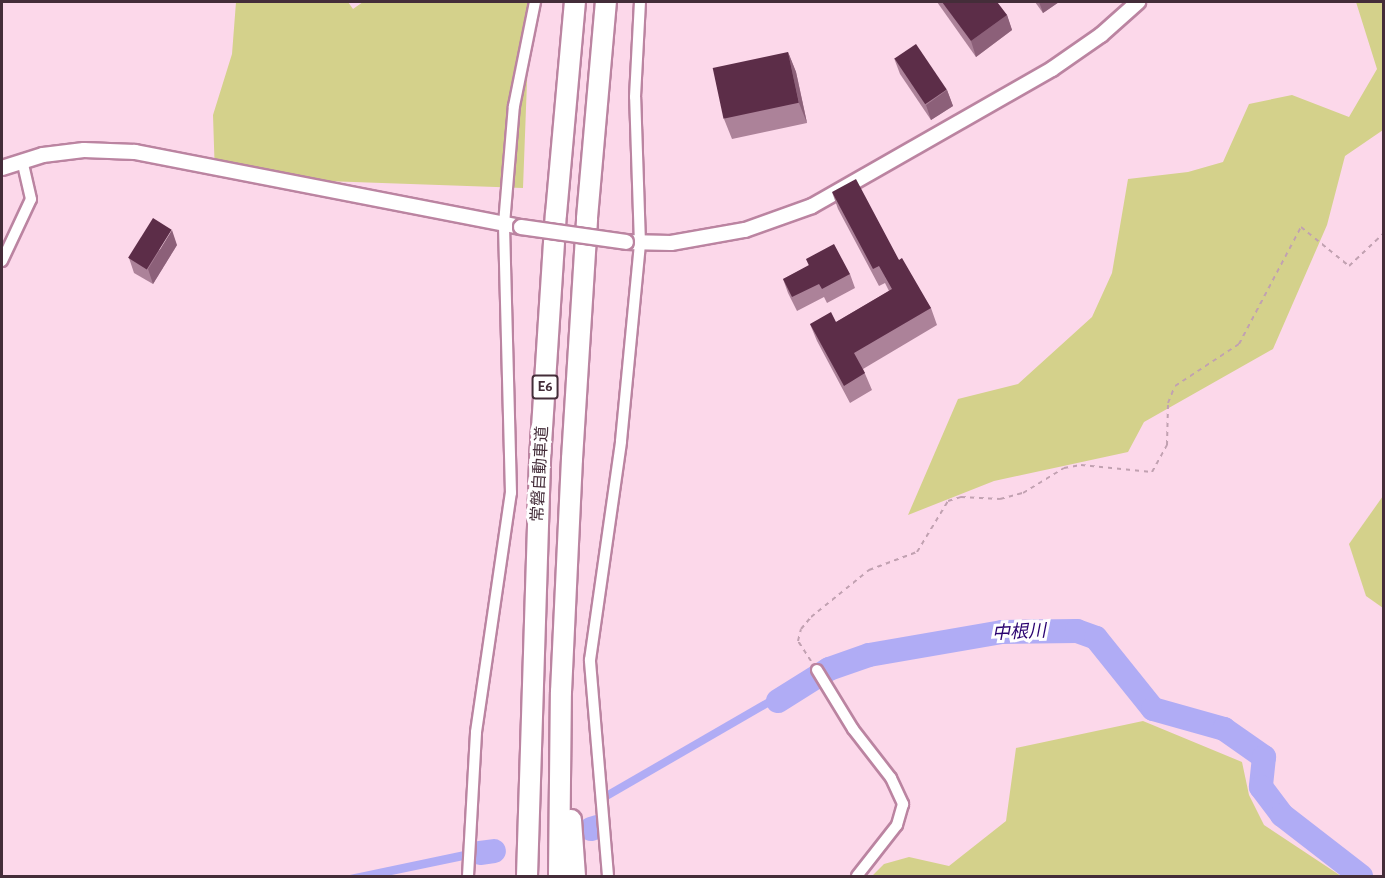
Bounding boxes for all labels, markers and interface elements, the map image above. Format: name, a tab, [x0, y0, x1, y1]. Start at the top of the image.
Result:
road number: E6	[532, 375, 558, 399]
street label: 常磐自動車道	[528, 426, 552, 522]
water label: 中根川	[991, 621, 1047, 645]

